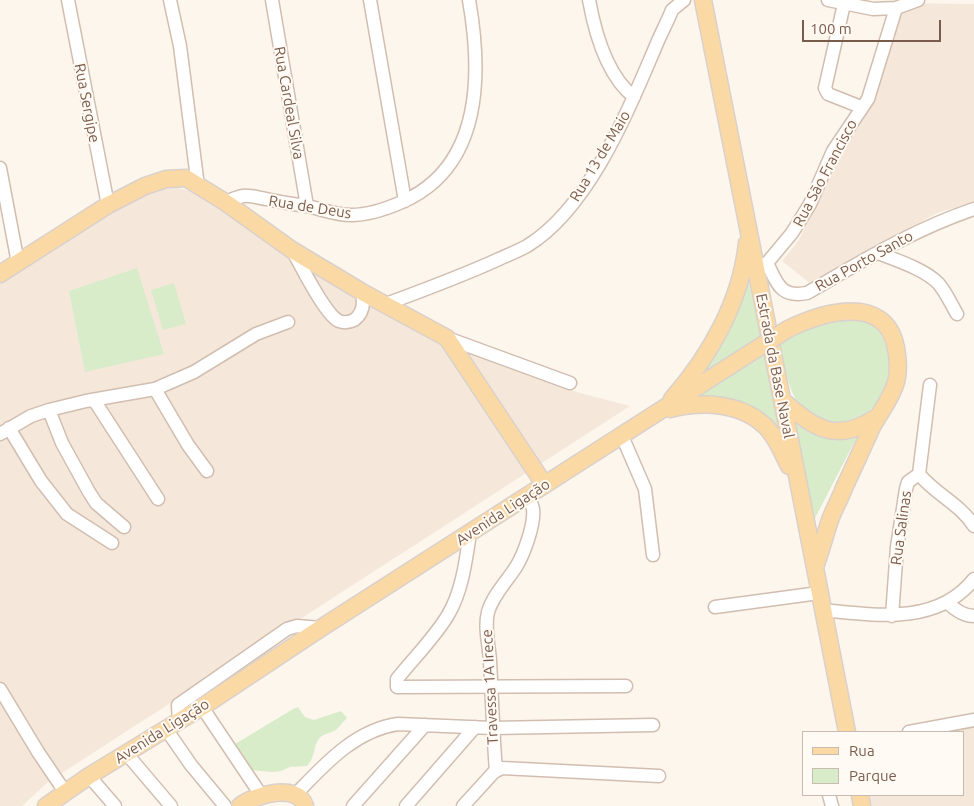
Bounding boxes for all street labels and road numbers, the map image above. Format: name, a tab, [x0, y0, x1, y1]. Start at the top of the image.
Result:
street label: Rua Cardeal Silva	[270, 45, 308, 161]
street label: Rua Sergipe	[71, 62, 103, 144]
street label: Rua 13 de Maio	[566, 107, 634, 205]
street label: Rua São Francisco	[789, 116, 861, 230]
street label: Rua de Deus	[267, 192, 353, 222]
street label: Rua Porto Santo	[812, 227, 916, 295]
street label: Estrada da Base Naval	[752, 292, 798, 440]
street label: Avenida Ligação	[453, 475, 553, 549]
street label: Rua Salinas	[887, 490, 915, 566]
street label: Travessa 1A Irece	[478, 629, 502, 745]
street label: Avenida Ligação	[111, 695, 213, 767]

